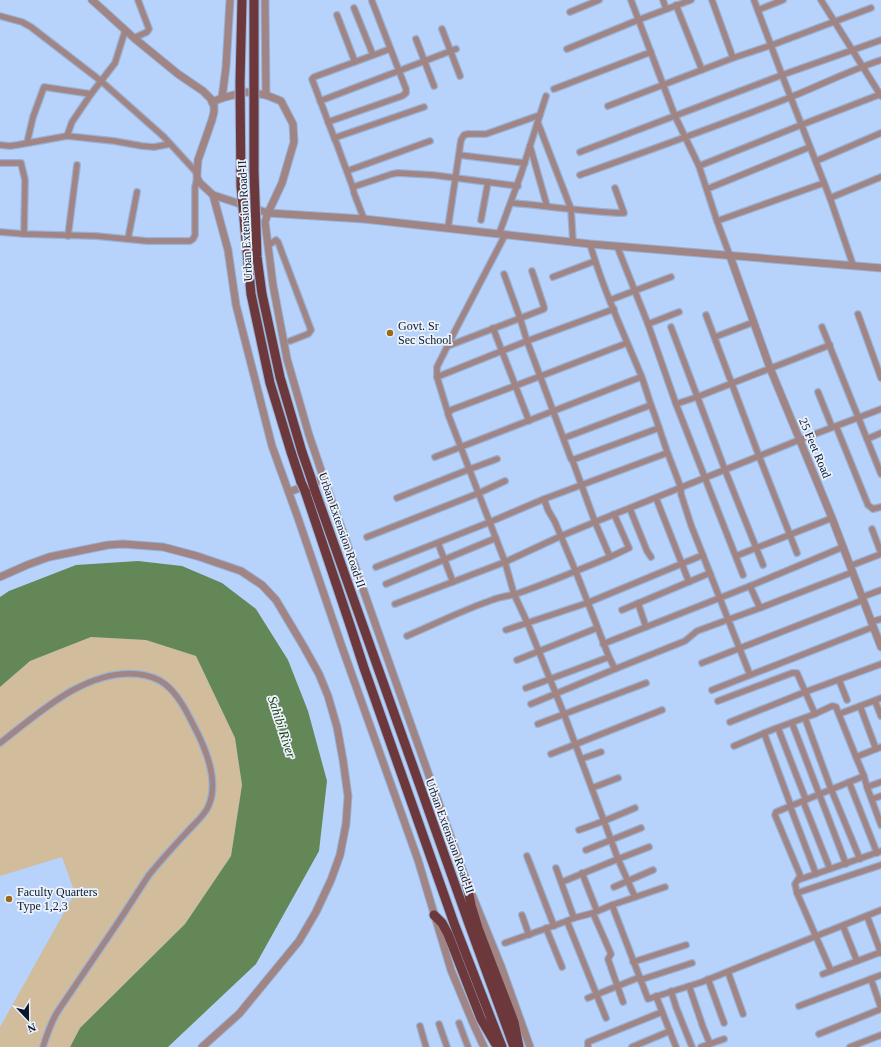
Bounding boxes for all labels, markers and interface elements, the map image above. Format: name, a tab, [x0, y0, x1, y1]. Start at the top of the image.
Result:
street label: Urban Extension Road-II	[235, 160, 255, 282]
place label: Govt. Sr Sec School	[398, 319, 452, 347]
marker: Govt. Sr Sec School	[385, 328, 395, 338]
street label: 25 Feet Road	[796, 416, 834, 480]
street label: Urban Extension Road-II	[316, 470, 368, 590]
water label: Sahibi River	[265, 694, 299, 761]
street label: Urban Extension Road-II	[423, 777, 477, 895]
place label: Faculty Quarters Type 1,2,3	[17, 885, 98, 913]
marker: Faculty Quarters Type 1,2,3	[4, 894, 14, 904]
north arrow	[8, 999, 48, 1039]
text: N	[26, 1021, 38, 1035]

